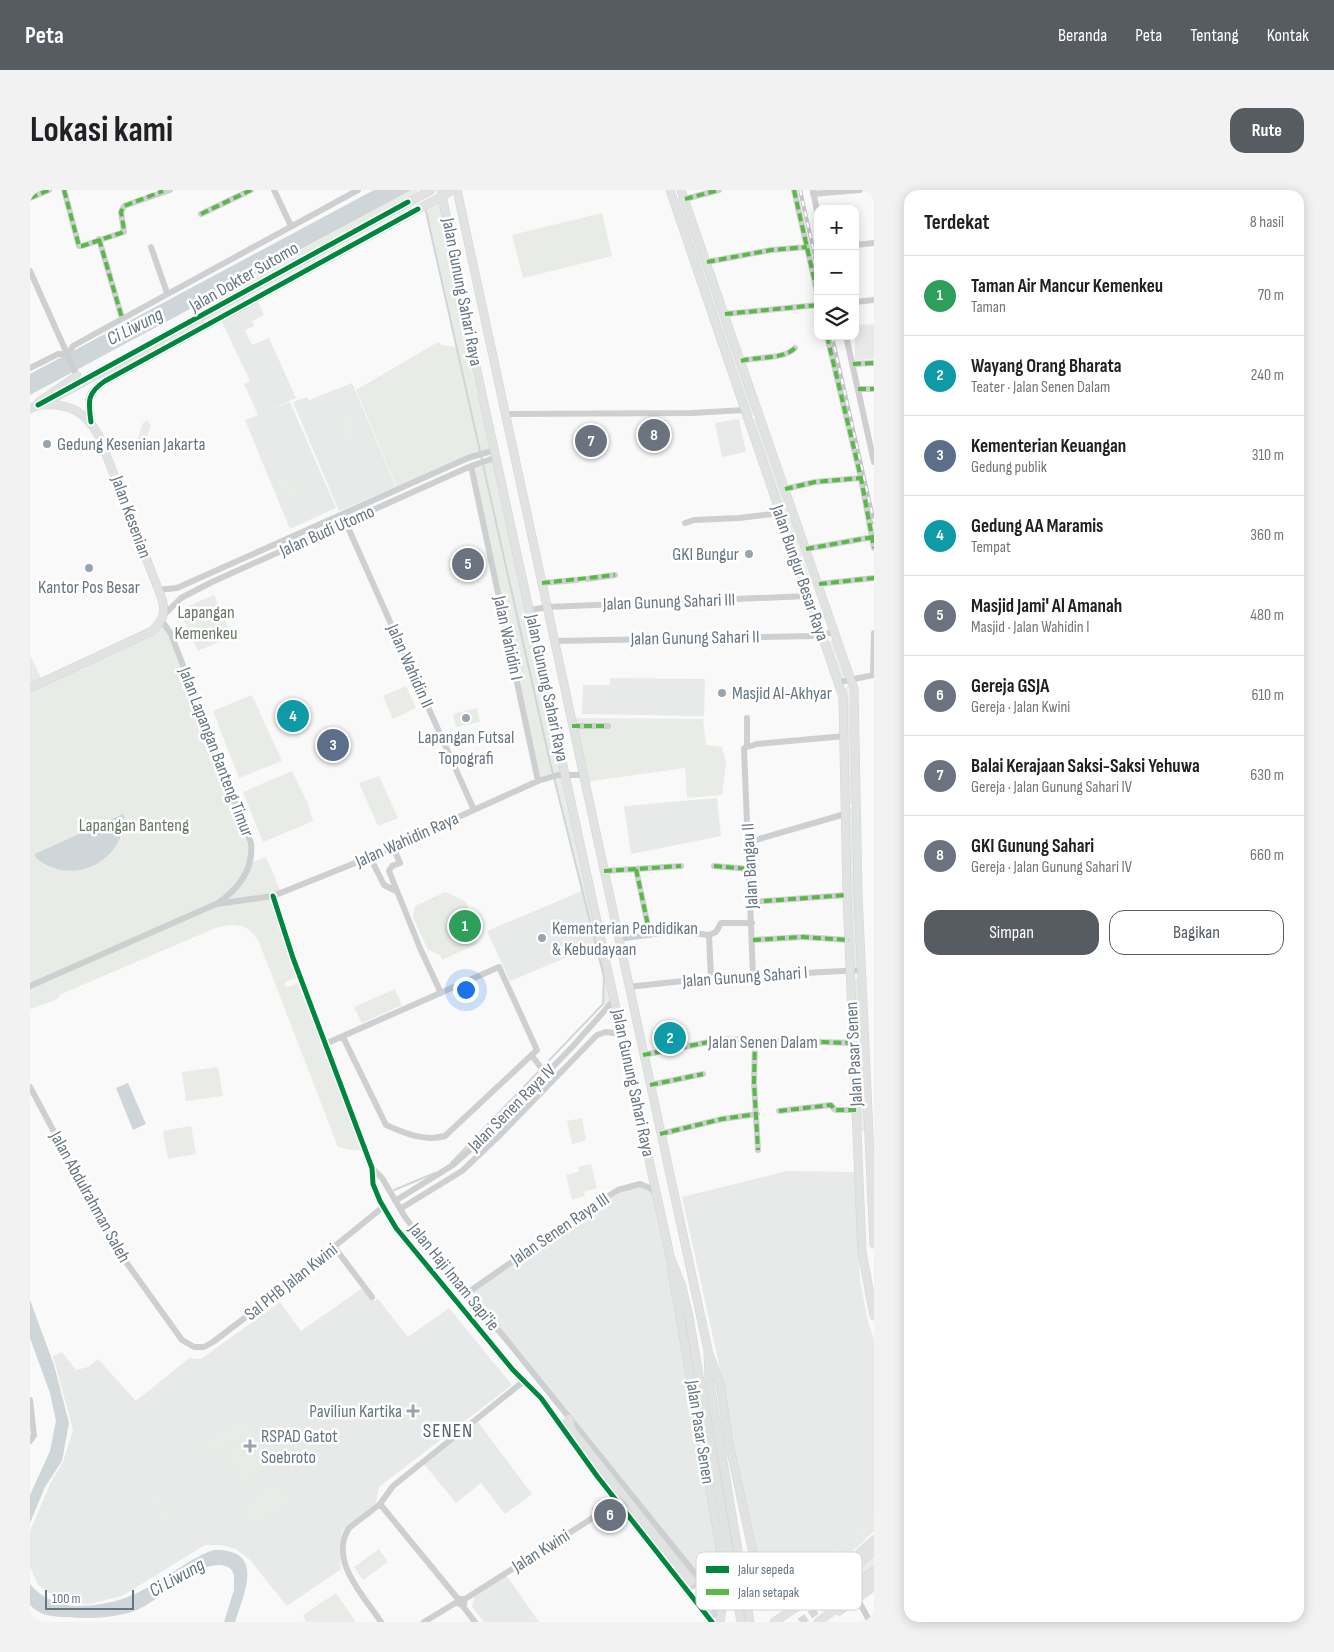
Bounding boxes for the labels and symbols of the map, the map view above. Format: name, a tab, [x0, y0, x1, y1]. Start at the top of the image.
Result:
street label: Jalan Gunung Sahari Raya	[437, 215, 487, 368]
street label: Jalan Dokter Sutomo	[185, 237, 302, 317]
water label: Ci Liwung	[103, 303, 167, 351]
pin: 8	[638, 416, 670, 454]
pin: 7	[575, 422, 607, 460]
place label: Gedung Kesenian Jakarta	[57, 434, 206, 455]
marker: Gedung Kesenian Jakarta	[41, 438, 53, 450]
street label: Jalan Kesenian	[106, 472, 156, 561]
street label: Jalan Budi Utomo	[275, 501, 378, 562]
street label: Jalan Bungur Besar Raya	[767, 501, 833, 644]
place label: GKI Bungur	[672, 544, 739, 565]
pin: 5	[452, 545, 484, 583]
marker: GKI Bungur	[743, 548, 755, 560]
marker: Kantor Pos Besar	[83, 562, 95, 574]
place label: Kantor Pos Besar	[38, 577, 140, 598]
street label: Jalan Gunung Sahari III	[601, 589, 736, 615]
street label: Jalan Wahidin I	[489, 593, 527, 682]
park label: Lapangan Kemenkeu	[175, 602, 237, 644]
street label: Jalan Gunung Sahari Raya	[521, 611, 573, 764]
street label: Jalan Wahidin II	[382, 620, 438, 711]
street label: Jalan Gunung Sahari II	[629, 626, 760, 650]
street label: Jalan Lapangan Banteng Timur	[174, 663, 258, 840]
place label: Masjid Al-Akhyar	[732, 683, 832, 704]
marker: Masjid Al-Akhyar	[716, 687, 728, 699]
pin: 4	[277, 697, 309, 735]
marker: Lapangan Futsal Topografi	[460, 712, 472, 724]
pin: 3	[317, 726, 349, 764]
place label: Lapangan Futsal Topografi	[418, 727, 514, 769]
street label: Jalan Wahidin Raya	[351, 808, 462, 872]
park label: Lapangan Banteng	[79, 815, 189, 836]
street label: Jalan Bangau II	[737, 823, 763, 910]
pin: 1	[449, 907, 481, 945]
place label: Kementerian Pendidikan & Kebudayaan	[552, 918, 698, 960]
marker: Kementerian Pendidikan & Kebudayaan	[536, 932, 548, 944]
street label: Jalan Gunung Sahari I	[681, 962, 808, 992]
your location	[453, 977, 479, 1003]
street label: Jalan Pasar Senen	[841, 1001, 867, 1108]
street label: Jalan Gunung Sahari Raya	[607, 1006, 659, 1159]
pin: 2	[654, 1019, 686, 1057]
street label: Jalan Senen Dalam	[707, 1032, 818, 1053]
street label: Jalan Senen Raya IV	[463, 1060, 560, 1157]
street label: Jalan Abdulrahman Saleh	[45, 1127, 135, 1266]
street label: Jalan Senen Raya III	[506, 1188, 613, 1270]
street label: Jalan Haji Imam Sapi'ie	[404, 1218, 504, 1335]
street label: Sal PHB Jalan Kwini	[240, 1239, 342, 1325]
street label: Jalan Pasar Senen	[681, 1378, 719, 1485]
place label: Paviliun Kartika	[309, 1401, 402, 1422]
marker: Paviliun Kartika	[406, 1404, 420, 1418]
district label: SENEN	[423, 1419, 473, 1443]
place label: RSPAD Gatot Soebroto	[261, 1426, 338, 1468]
marker: RSPAD Gatot Soebroto	[243, 1439, 257, 1453]
pin: 6	[594, 1496, 626, 1534]
street label: Jalan Kwini	[508, 1525, 574, 1577]
legend	[696, 1552, 862, 1610]
water label: Ci Liwung	[145, 1553, 209, 1603]
text: Jalur sepeda	[737, 1561, 794, 1578]
text: Jalan setapak	[737, 1584, 800, 1601]
scale bar	[45, 1587, 134, 1610]

